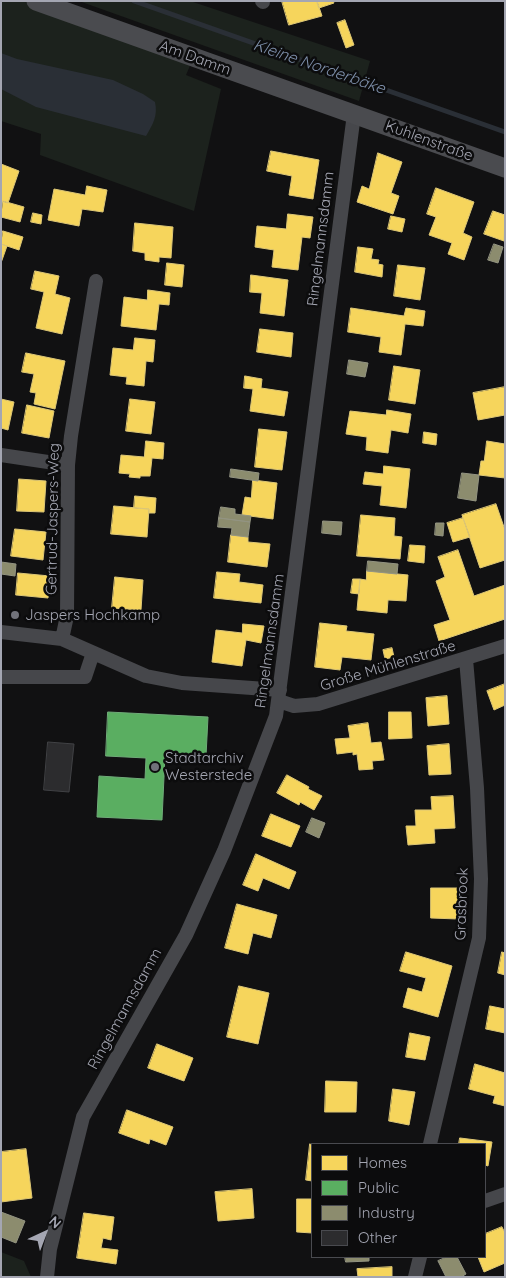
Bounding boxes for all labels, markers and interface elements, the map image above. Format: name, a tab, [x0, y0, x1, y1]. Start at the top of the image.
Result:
water label: Kleine Norderbäke	[251, 35, 387, 99]
street label: Am Damm	[157, 37, 233, 79]
street label: Kuhlenstraße	[383, 117, 475, 165]
street label: Ringelmannsdamm	[304, 171, 338, 307]
street label: Gertrud-Jaspers-Weg	[43, 443, 63, 595]
street label: Ringelmannsdamm	[252, 573, 288, 709]
place label: Jaspers Hochkamp	[25, 606, 160, 624]
marker: Jaspers Hochkamp	[9, 609, 21, 621]
street label: Große Mühlenstraße	[318, 637, 458, 695]
place label: Stadtarchiv Westerstede	[165, 749, 252, 784]
marker: Stadtarchiv Westerstede	[149, 761, 161, 773]
street label: Grasbrook	[452, 867, 472, 941]
street label: Ringelmannsdamm	[84, 945, 166, 1073]
legend	[311, 1143, 486, 1258]
text: Homes	[358, 1153, 407, 1172]
text: Public	[358, 1178, 399, 1197]
text: Industry	[358, 1203, 415, 1222]
north arrow	[20, 1208, 70, 1258]
text: N	[45, 1212, 65, 1232]
text: Other	[358, 1228, 397, 1247]

